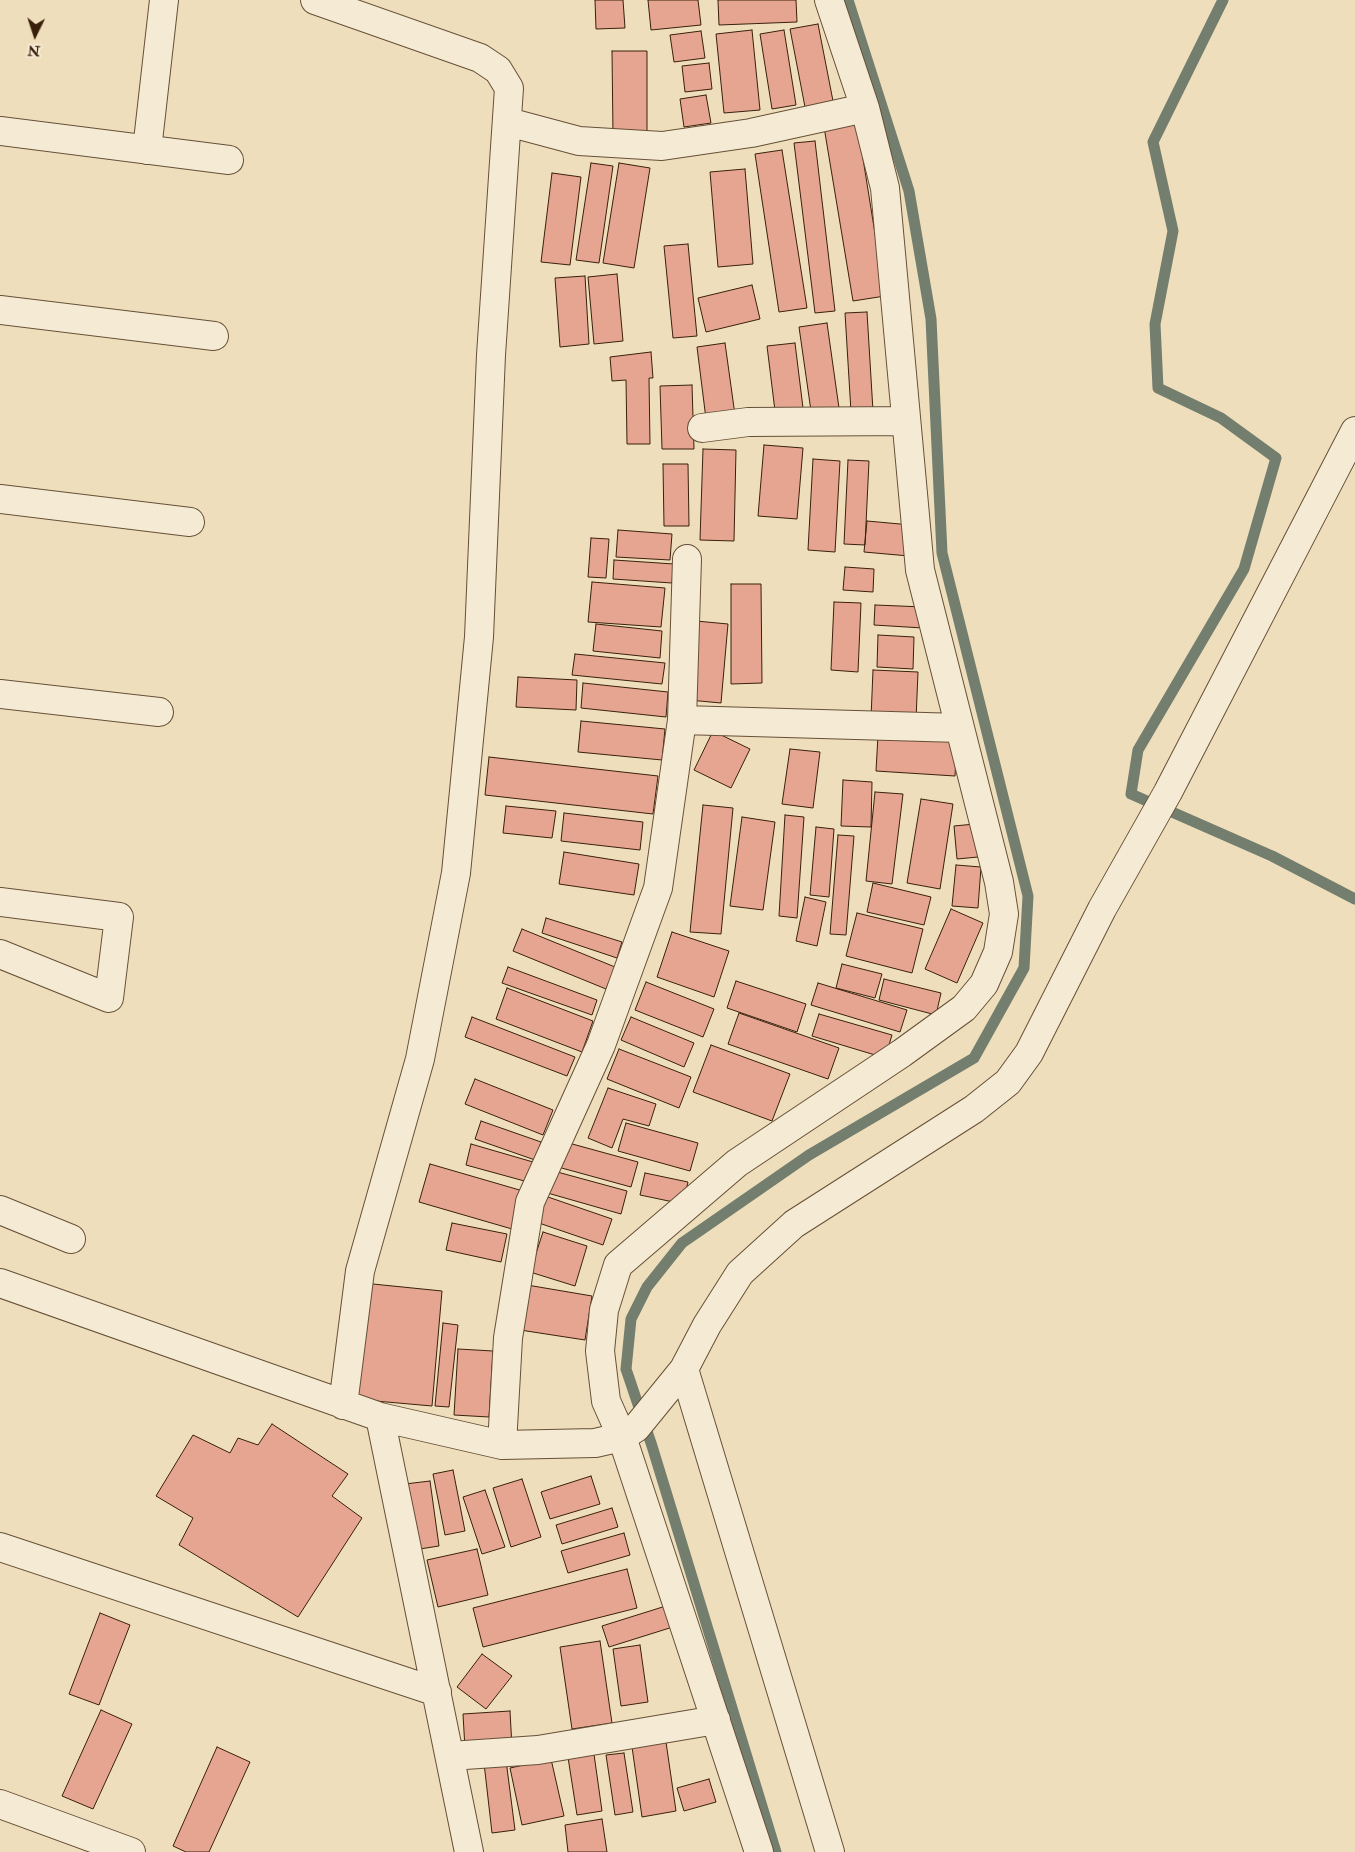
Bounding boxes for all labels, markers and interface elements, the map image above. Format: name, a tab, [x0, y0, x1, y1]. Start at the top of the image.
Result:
north arrow	[10, 10, 60, 60]
text: N	[27, 42, 41, 59]

